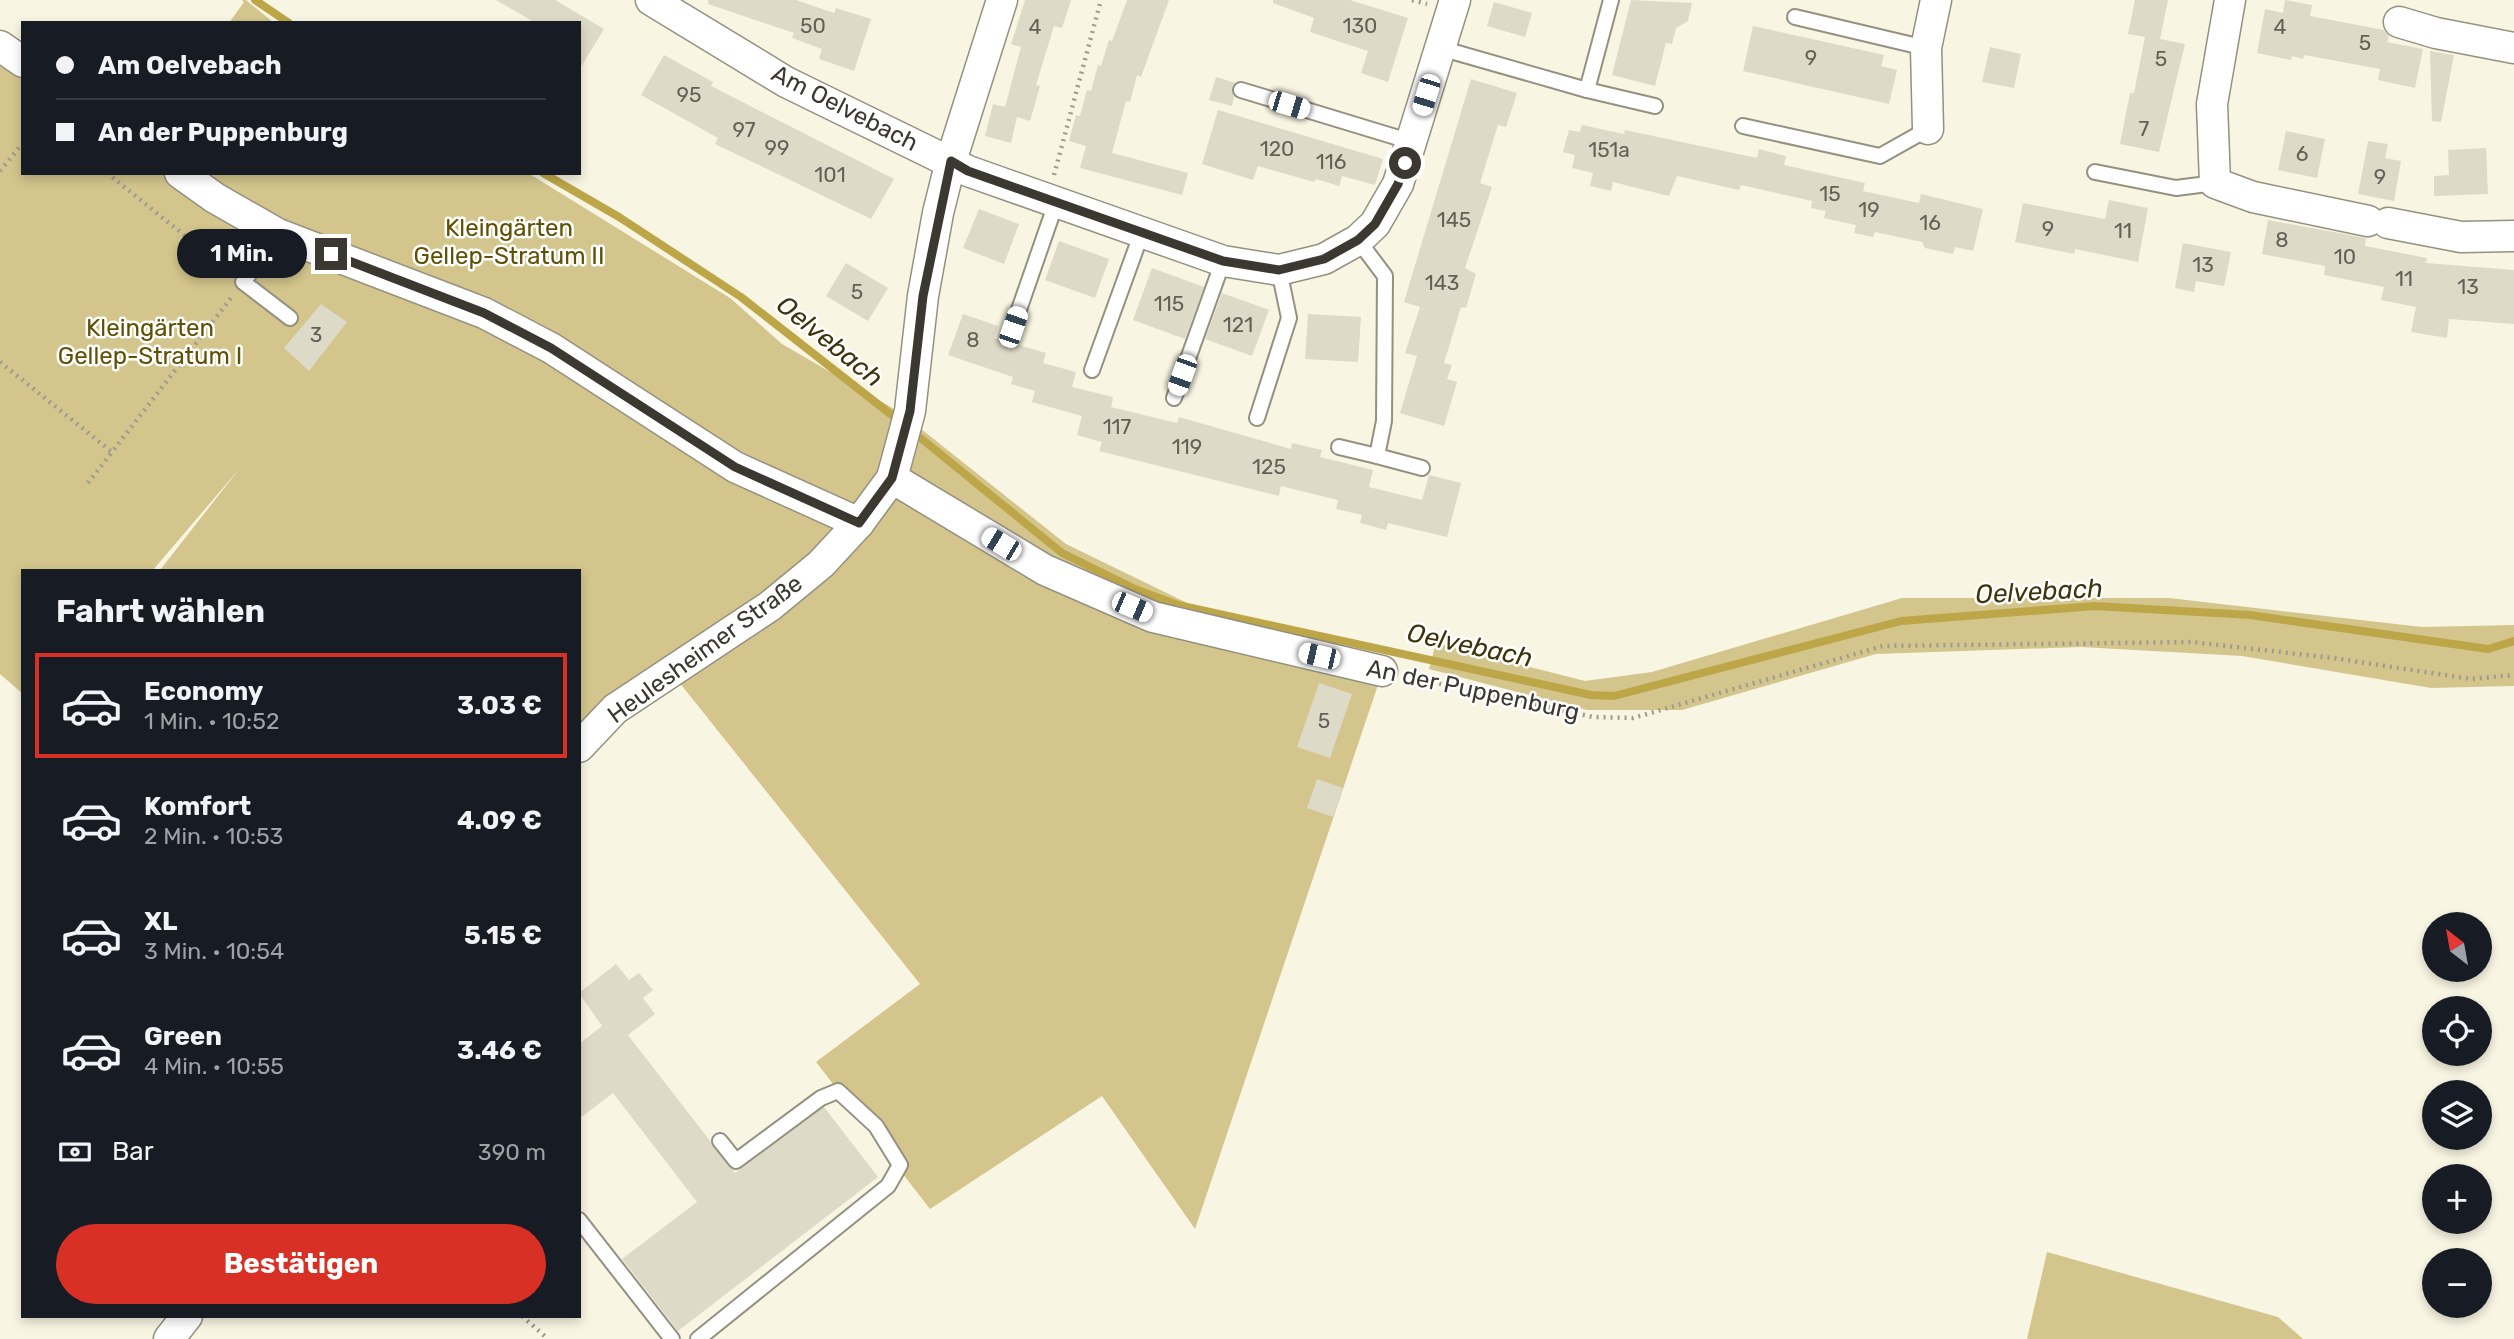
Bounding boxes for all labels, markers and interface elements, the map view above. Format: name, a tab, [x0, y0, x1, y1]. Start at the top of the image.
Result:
house number: 50	[800, 13, 826, 38]
house number: 130	[1343, 13, 1377, 38]
house number: 4	[1028, 14, 1042, 39]
house number: 4	[2273, 14, 2287, 39]
house number: 5	[2359, 30, 2371, 55]
house number: 9	[1805, 45, 1817, 70]
house number: 5	[2155, 46, 2167, 71]
text: Am Oelvebach	[98, 50, 282, 81]
street label: Am Oelvebach	[767, 59, 923, 157]
car	[1410, 72, 1443, 118]
house number: 95	[677, 82, 701, 107]
car	[1266, 89, 1313, 121]
house number: 7	[2139, 116, 2150, 141]
text: An der Puppenburg	[98, 117, 348, 148]
house number: 97	[732, 117, 756, 142]
house number: 99	[765, 135, 789, 160]
house number: 120	[1260, 136, 1294, 161]
house number: 151a	[1588, 137, 1630, 162]
house number: 6	[2296, 141, 2308, 166]
route start	[1389, 147, 1421, 179]
house number: 116	[1316, 149, 1346, 174]
house number: 101	[814, 162, 846, 187]
house number: 9	[2374, 164, 2386, 189]
house number: 15	[1819, 181, 1841, 206]
house number: 19	[1858, 197, 1880, 222]
house number: 145	[1437, 207, 1471, 232]
house number: 16	[1919, 210, 1941, 235]
park label: Kleingärten Gellep-Stratum II	[414, 214, 604, 270]
house number: 9	[2042, 216, 2054, 241]
house number: 11	[2114, 218, 2132, 243]
house number: 8	[2275, 227, 2289, 252]
callout: 1 Min.	[177, 230, 306, 278]
route end	[315, 238, 347, 270]
text: 1 Min.	[210, 239, 274, 267]
house number: 10	[2334, 244, 2356, 269]
house number: 13	[2192, 252, 2214, 277]
house number: 11	[2395, 266, 2413, 291]
house number: 143	[1425, 270, 1459, 295]
house number: 13	[2457, 274, 2479, 299]
house number: 5	[851, 279, 863, 304]
water label: Oelvebach	[770, 289, 889, 394]
house number: 115	[1154, 291, 1184, 316]
car	[997, 304, 1030, 350]
house number: 121	[1223, 312, 1253, 337]
park label: Kleingärten Gellep-Stratum I	[58, 314, 242, 370]
house number: 3	[310, 322, 322, 347]
house number: 8	[966, 327, 980, 352]
car	[1165, 352, 1200, 398]
house number: 117	[1103, 414, 1132, 439]
house number: 119	[1172, 434, 1202, 459]
house number: 125	[1252, 454, 1286, 479]
car	[978, 524, 1025, 564]
street label: Heulesheimer Straße	[602, 569, 808, 729]
water label: Oelvebach	[1974, 573, 2104, 610]
car	[1109, 589, 1156, 625]
text: Fahrt wählen	[56, 592, 265, 630]
water label: Oelvebach	[1404, 617, 1536, 674]
car	[1297, 641, 1342, 671]
street label: An der Puppenburg	[1364, 654, 1582, 726]
icon: car	[60, 674, 123, 737]
text: Economy	[144, 676, 263, 707]
text: 3.03 €	[457, 690, 542, 721]
text: 1 Min. · 10:52	[144, 707, 279, 735]
house number: 5	[1318, 708, 1330, 733]
icon: car	[60, 789, 123, 852]
text: Komfort	[144, 791, 251, 822]
text: 4.09 €	[457, 805, 542, 836]
text: 2 Min. · 10:53	[144, 822, 283, 850]
icon: car	[60, 904, 123, 967]
text: XL	[144, 906, 177, 937]
north arrow	[2422, 912, 2492, 982]
map controls	[2422, 912, 2492, 1318]
text: 5.15 €	[464, 920, 542, 951]
text: 3 Min. · 10:54	[144, 937, 284, 965]
button: locate	[2422, 996, 2492, 1066]
icon: car	[60, 1019, 123, 1082]
text: Green	[144, 1021, 222, 1052]
text: 3.46 €	[457, 1035, 542, 1066]
text: 4 Min. · 10:55	[144, 1052, 284, 1080]
button: layers	[2422, 1080, 2492, 1150]
icon: cash	[56, 1133, 94, 1171]
text: Bar	[112, 1136, 154, 1167]
text: 390 m	[478, 1138, 546, 1166]
button: +	[2422, 1164, 2492, 1234]
button: Bestätigen	[56, 1224, 546, 1304]
button: −	[2422, 1248, 2492, 1318]

